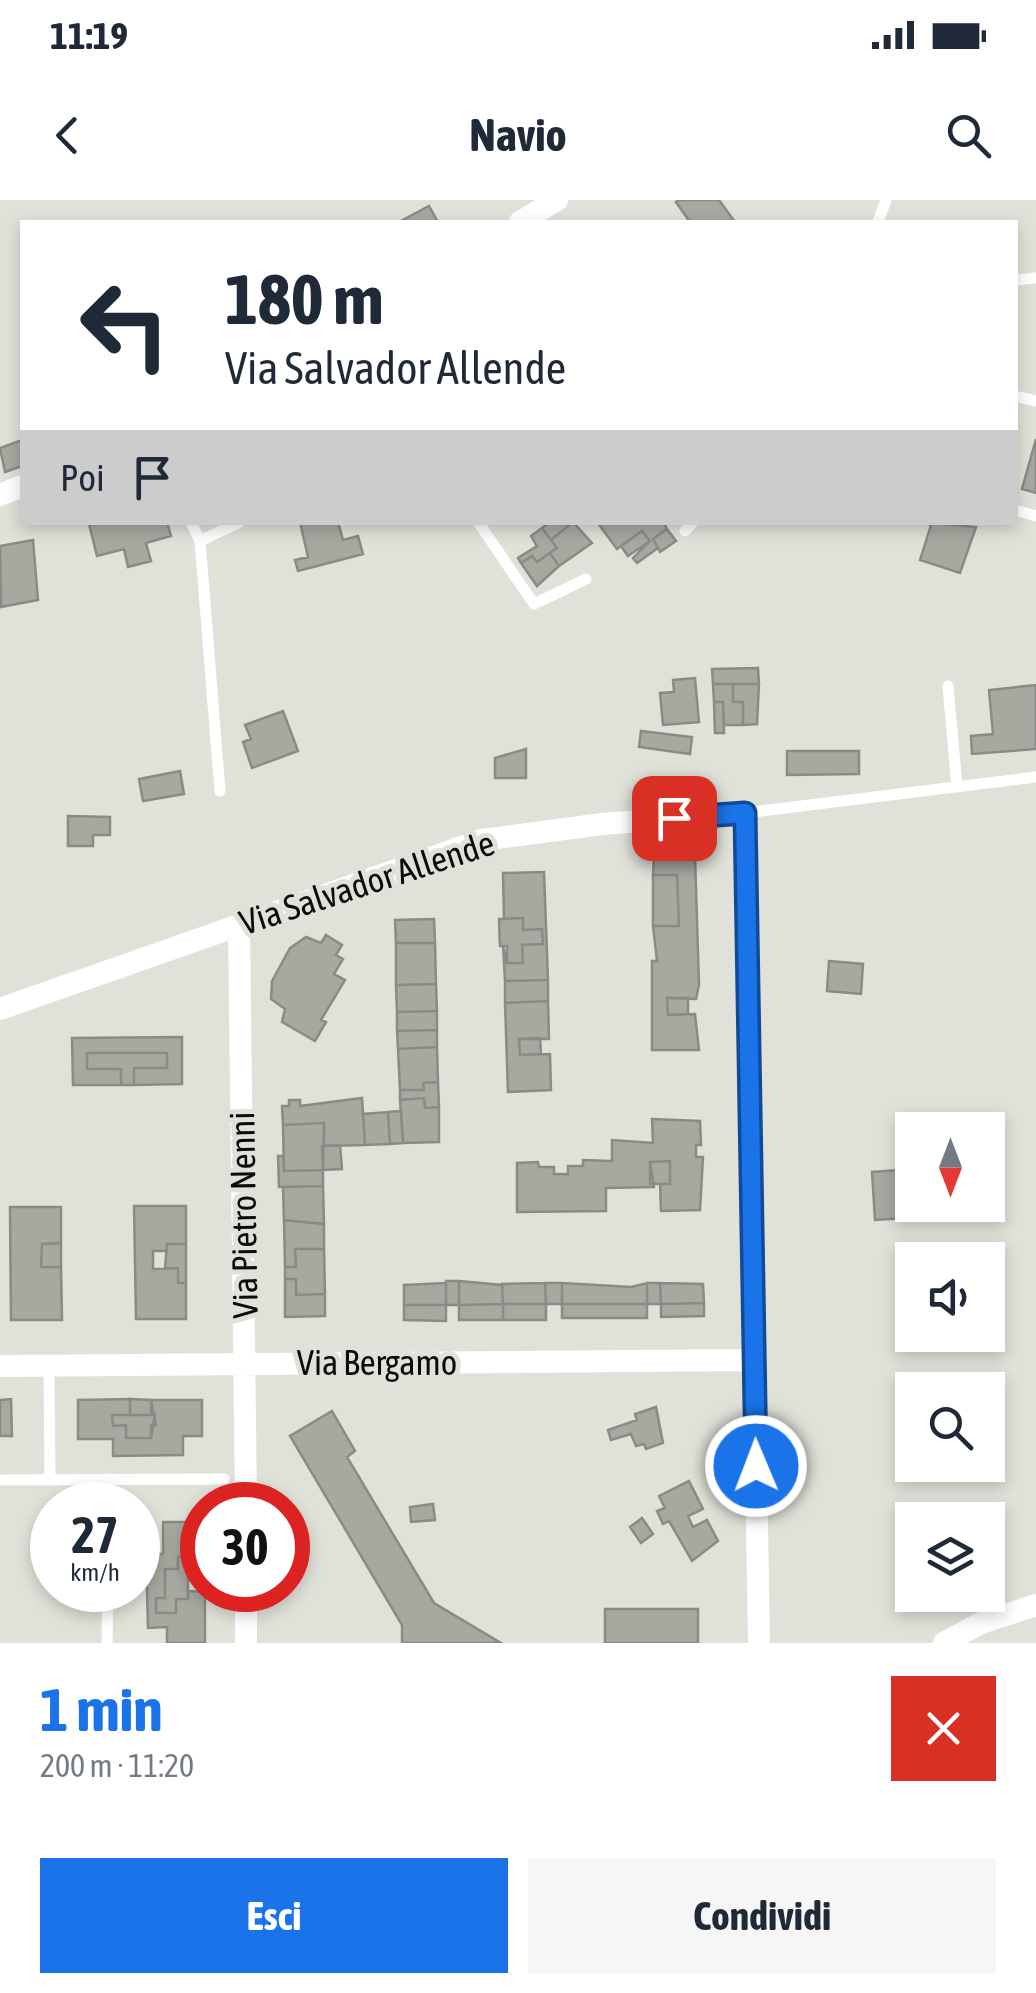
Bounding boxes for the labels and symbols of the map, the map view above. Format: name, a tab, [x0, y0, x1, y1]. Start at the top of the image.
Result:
pin	[632, 776, 717, 861]
street label: Via Salvador Allende	[234, 822, 499, 942]
street label: Via Pietro Nenni	[221, 1111, 265, 1319]
north arrow	[895, 1112, 1005, 1222]
street label: Via Bergamo	[297, 1342, 457, 1382]
position arrow	[704, 1414, 808, 1518]
speed limit sign: 30	[180, 1482, 310, 1612]

